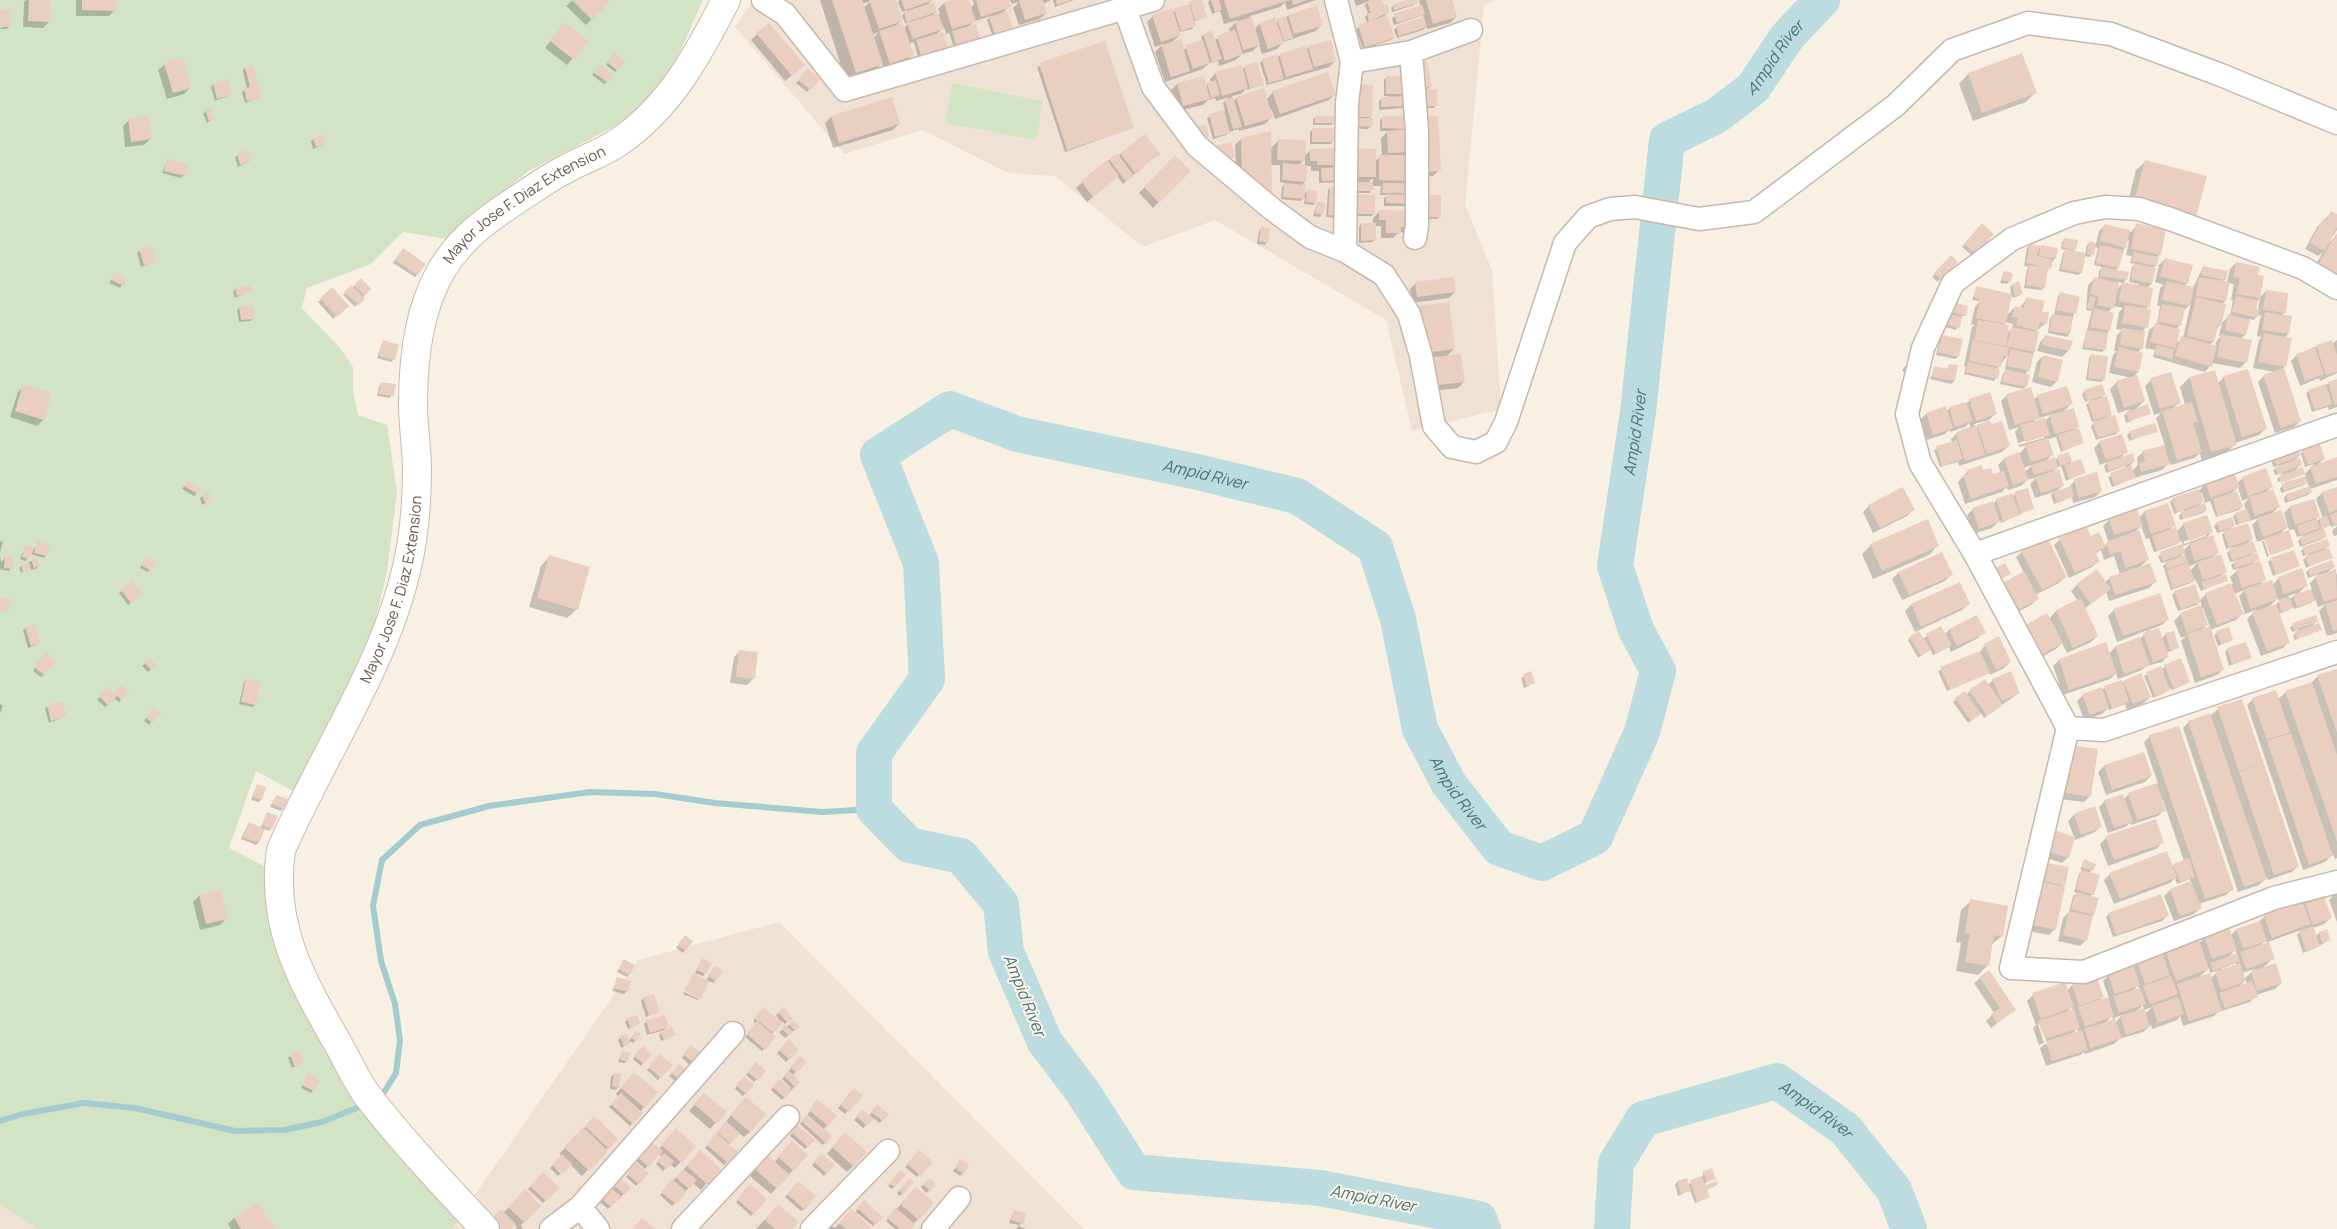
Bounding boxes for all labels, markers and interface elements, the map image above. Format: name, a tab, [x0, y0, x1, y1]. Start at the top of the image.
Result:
water label: Ampid River	[1742, 14, 1810, 100]
street label: Mayor Jose F. Diaz Extension	[438, 141, 609, 268]
water label: Ampid River	[1618, 387, 1652, 477]
water label: Ampid River	[1161, 454, 1252, 495]
street label: Mayor Jose F. Diaz Extension	[355, 495, 426, 687]
water label: Ampid River	[1425, 752, 1493, 836]
water label: Ampid River	[999, 951, 1052, 1041]
water label: Ampid River	[1775, 1075, 1860, 1144]
water label: Ampid River	[1329, 1179, 1420, 1217]

